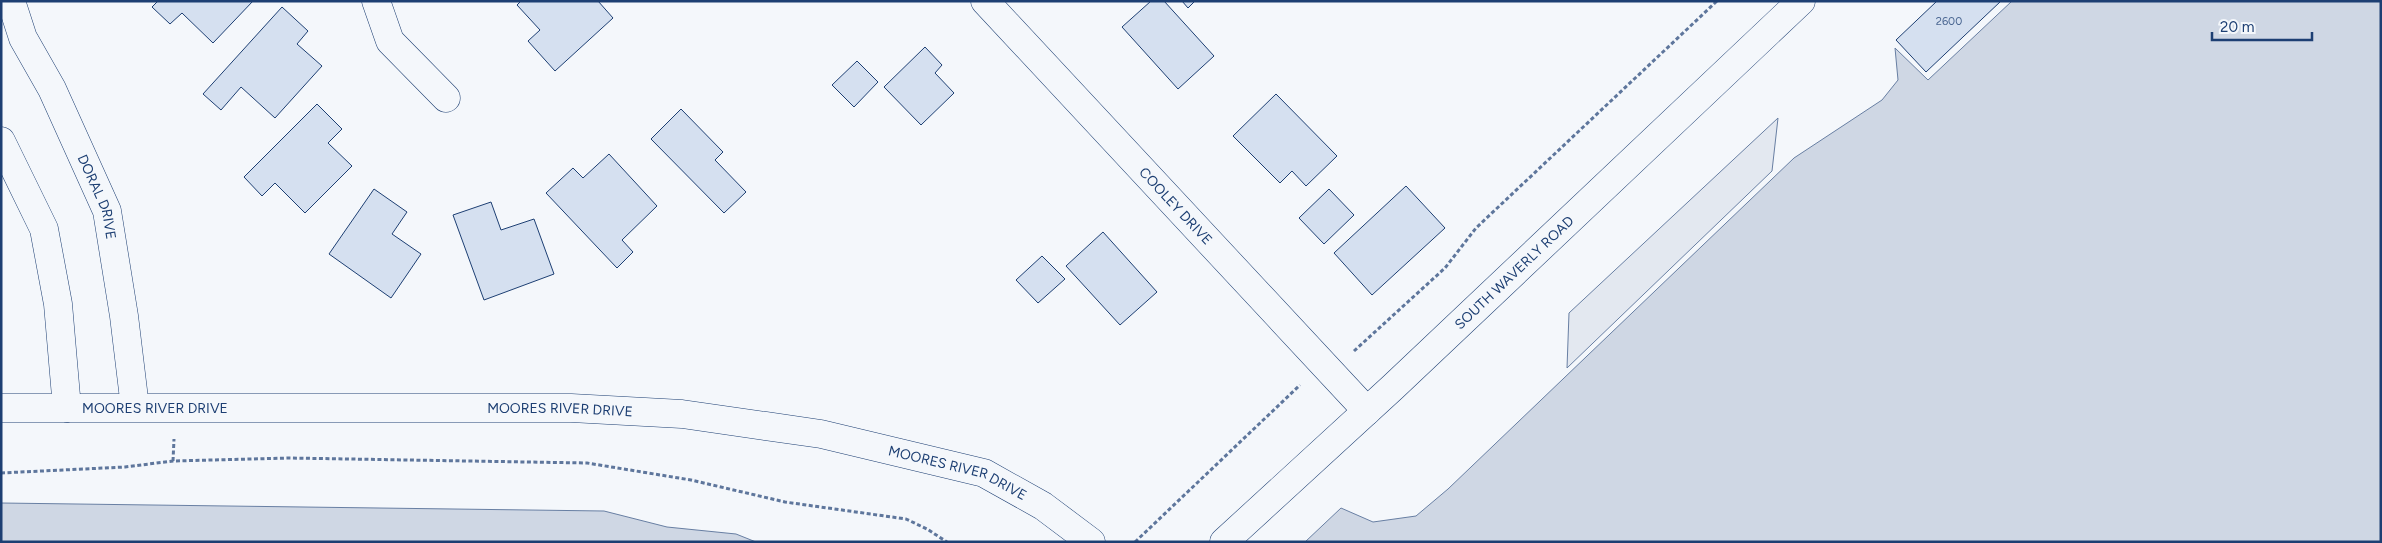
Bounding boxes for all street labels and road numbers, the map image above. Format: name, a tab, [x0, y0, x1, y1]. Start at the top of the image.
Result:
street label: DORAL DRIVE	[74, 152, 120, 240]
street label: COOLEY DRIVE	[1136, 164, 1216, 248]
street label: SOUTH WAVERLY ROAD	[1451, 212, 1577, 333]
street label: MOORES RIVER DRIVE	[82, 400, 228, 417]
street label: MOORES RIVER DRIVE	[487, 400, 633, 420]
street label: MOORES RIVER DRIVE	[887, 442, 1030, 504]

